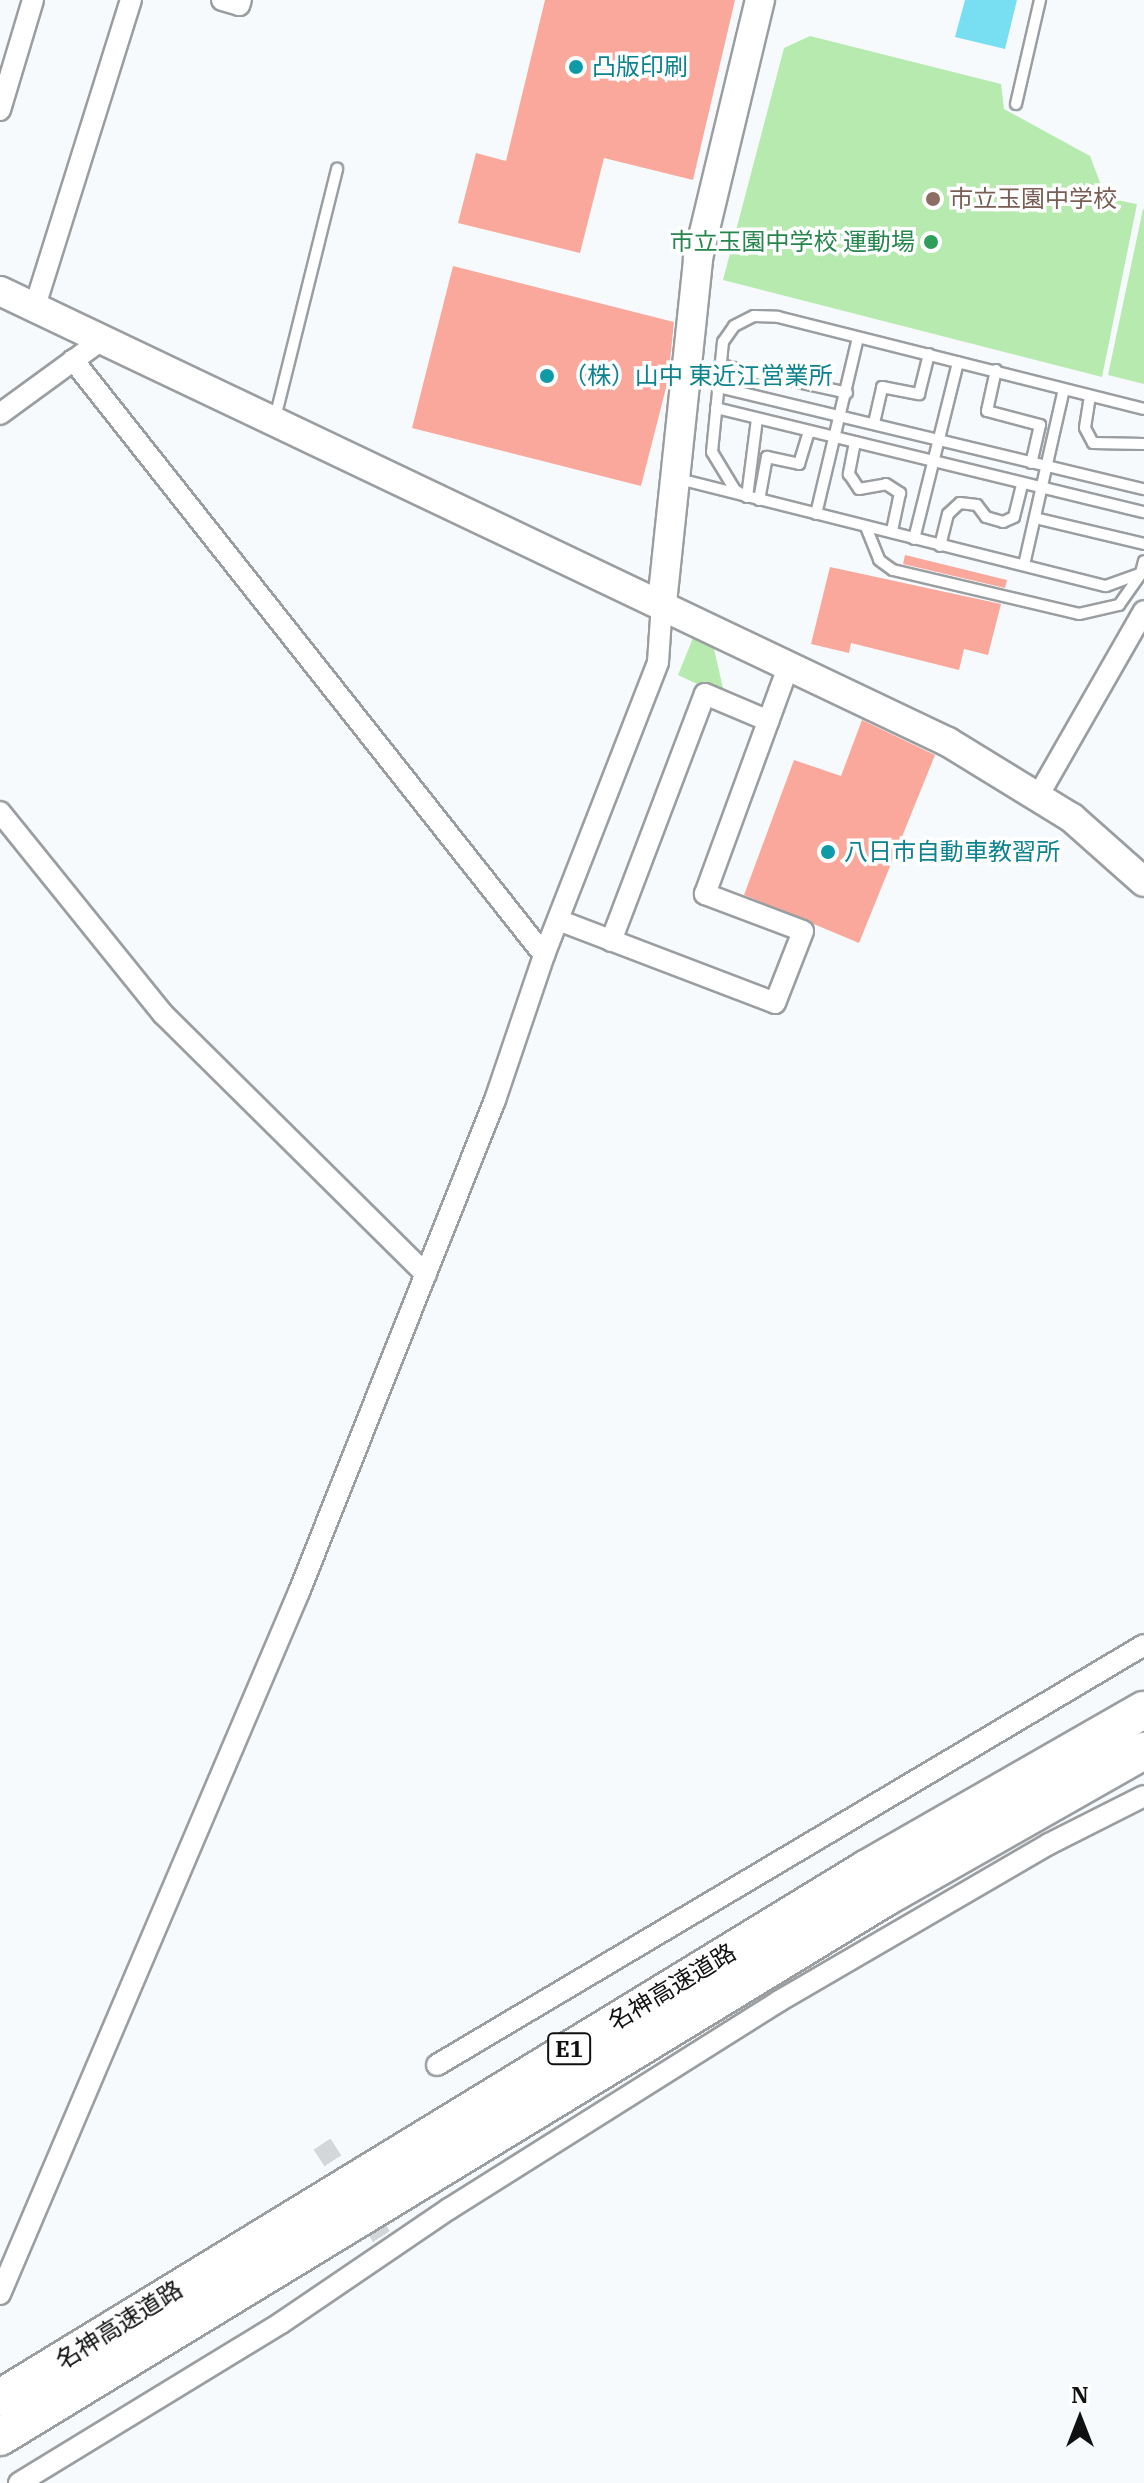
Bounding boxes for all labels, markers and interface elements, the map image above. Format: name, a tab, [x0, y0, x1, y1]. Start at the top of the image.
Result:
place label: 凸版印刷	[592, 53, 688, 81]
marker: 凸版印刷	[567, 58, 585, 76]
place label: 市立玉園中学校	[949, 185, 1117, 213]
marker: 市立玉園中学校	[924, 190, 942, 208]
place label: 市立玉園中学校 運動場	[669, 228, 915, 256]
marker: 市立玉園中学校 運動場	[922, 233, 940, 251]
place label: （株）山中 東近江営業所	[563, 362, 833, 390]
marker: （株）山中 東近江営業所	[538, 367, 556, 385]
place label: 八日市自動車教習所	[844, 838, 1060, 866]
marker: 八日市自動車教習所	[819, 843, 837, 861]
street label: 名神高速道路	[603, 1938, 741, 2036]
road number: E1	[547, 2031, 591, 2067]
street label: 名神高速道路	[50, 2275, 188, 2375]
north arrow	[1040, 2379, 1120, 2459]
text: N	[1071, 2380, 1089, 2409]

